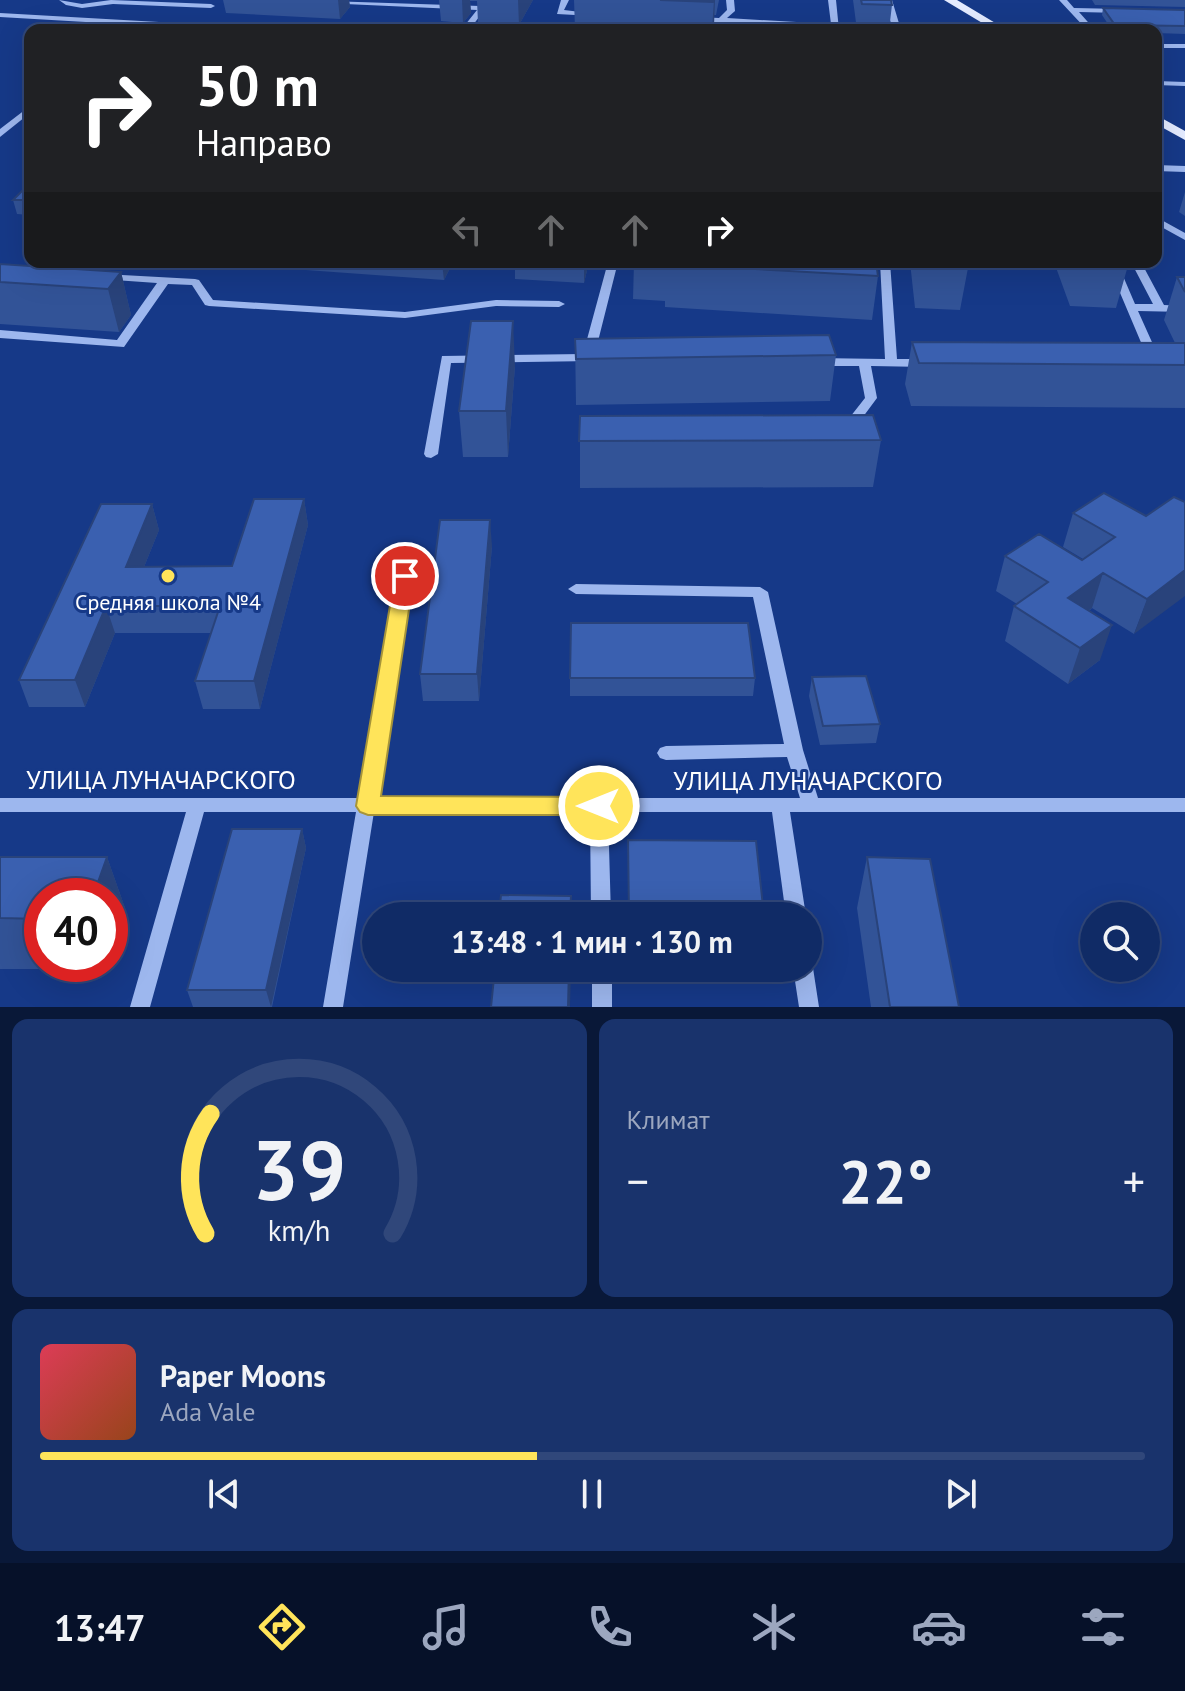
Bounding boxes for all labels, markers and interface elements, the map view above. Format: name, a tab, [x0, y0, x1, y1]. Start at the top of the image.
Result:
text: 50 m	[196, 49, 319, 121]
icon: right	[64, 56, 168, 160]
text: Направо	[196, 119, 332, 166]
icon: left	[445, 208, 489, 252]
icon: ahead	[529, 208, 573, 252]
icon: ahead	[613, 208, 657, 252]
icon: right	[697, 208, 741, 252]
pin	[371, 542, 439, 610]
icon: arrive	[383, 554, 427, 598]
marker: Средняя школа №4	[159, 567, 177, 585]
place label: Средняя школа №4	[75, 588, 261, 616]
street label: УЛИЦА ЛУНАЧАРСКОГО	[26, 763, 296, 796]
position arrow	[557, 764, 641, 848]
street label: УЛИЦА ЛУНАЧАРСКОГО	[673, 764, 943, 797]
speed limit sign: 40	[24, 878, 128, 982]
map controls	[1080, 902, 1160, 982]
button: search	[1080, 902, 1160, 982]
text: 13:48 · 1 мин · 130 m	[451, 922, 733, 961]
text: Климат	[627, 1103, 710, 1136]
text: 39	[252, 1115, 346, 1223]
text: 22°	[839, 1142, 933, 1220]
text: −	[627, 1152, 649, 1209]
text: +	[1123, 1152, 1145, 1209]
text: km/h	[268, 1212, 331, 1249]
text: Paper Moons	[160, 1356, 326, 1395]
text: Ada Vale	[160, 1395, 255, 1428]
icon: previous	[202, 1472, 246, 1516]
icon: pause	[570, 1472, 614, 1516]
icon: next	[939, 1472, 983, 1516]
icon: directions	[254, 1599, 310, 1655]
icon: music	[418, 1599, 474, 1655]
icon: phone	[582, 1599, 638, 1655]
icon: climate	[746, 1599, 802, 1655]
icon: car	[911, 1599, 967, 1655]
icon: filters	[1075, 1599, 1131, 1655]
text: 13:47	[54, 1604, 145, 1651]

